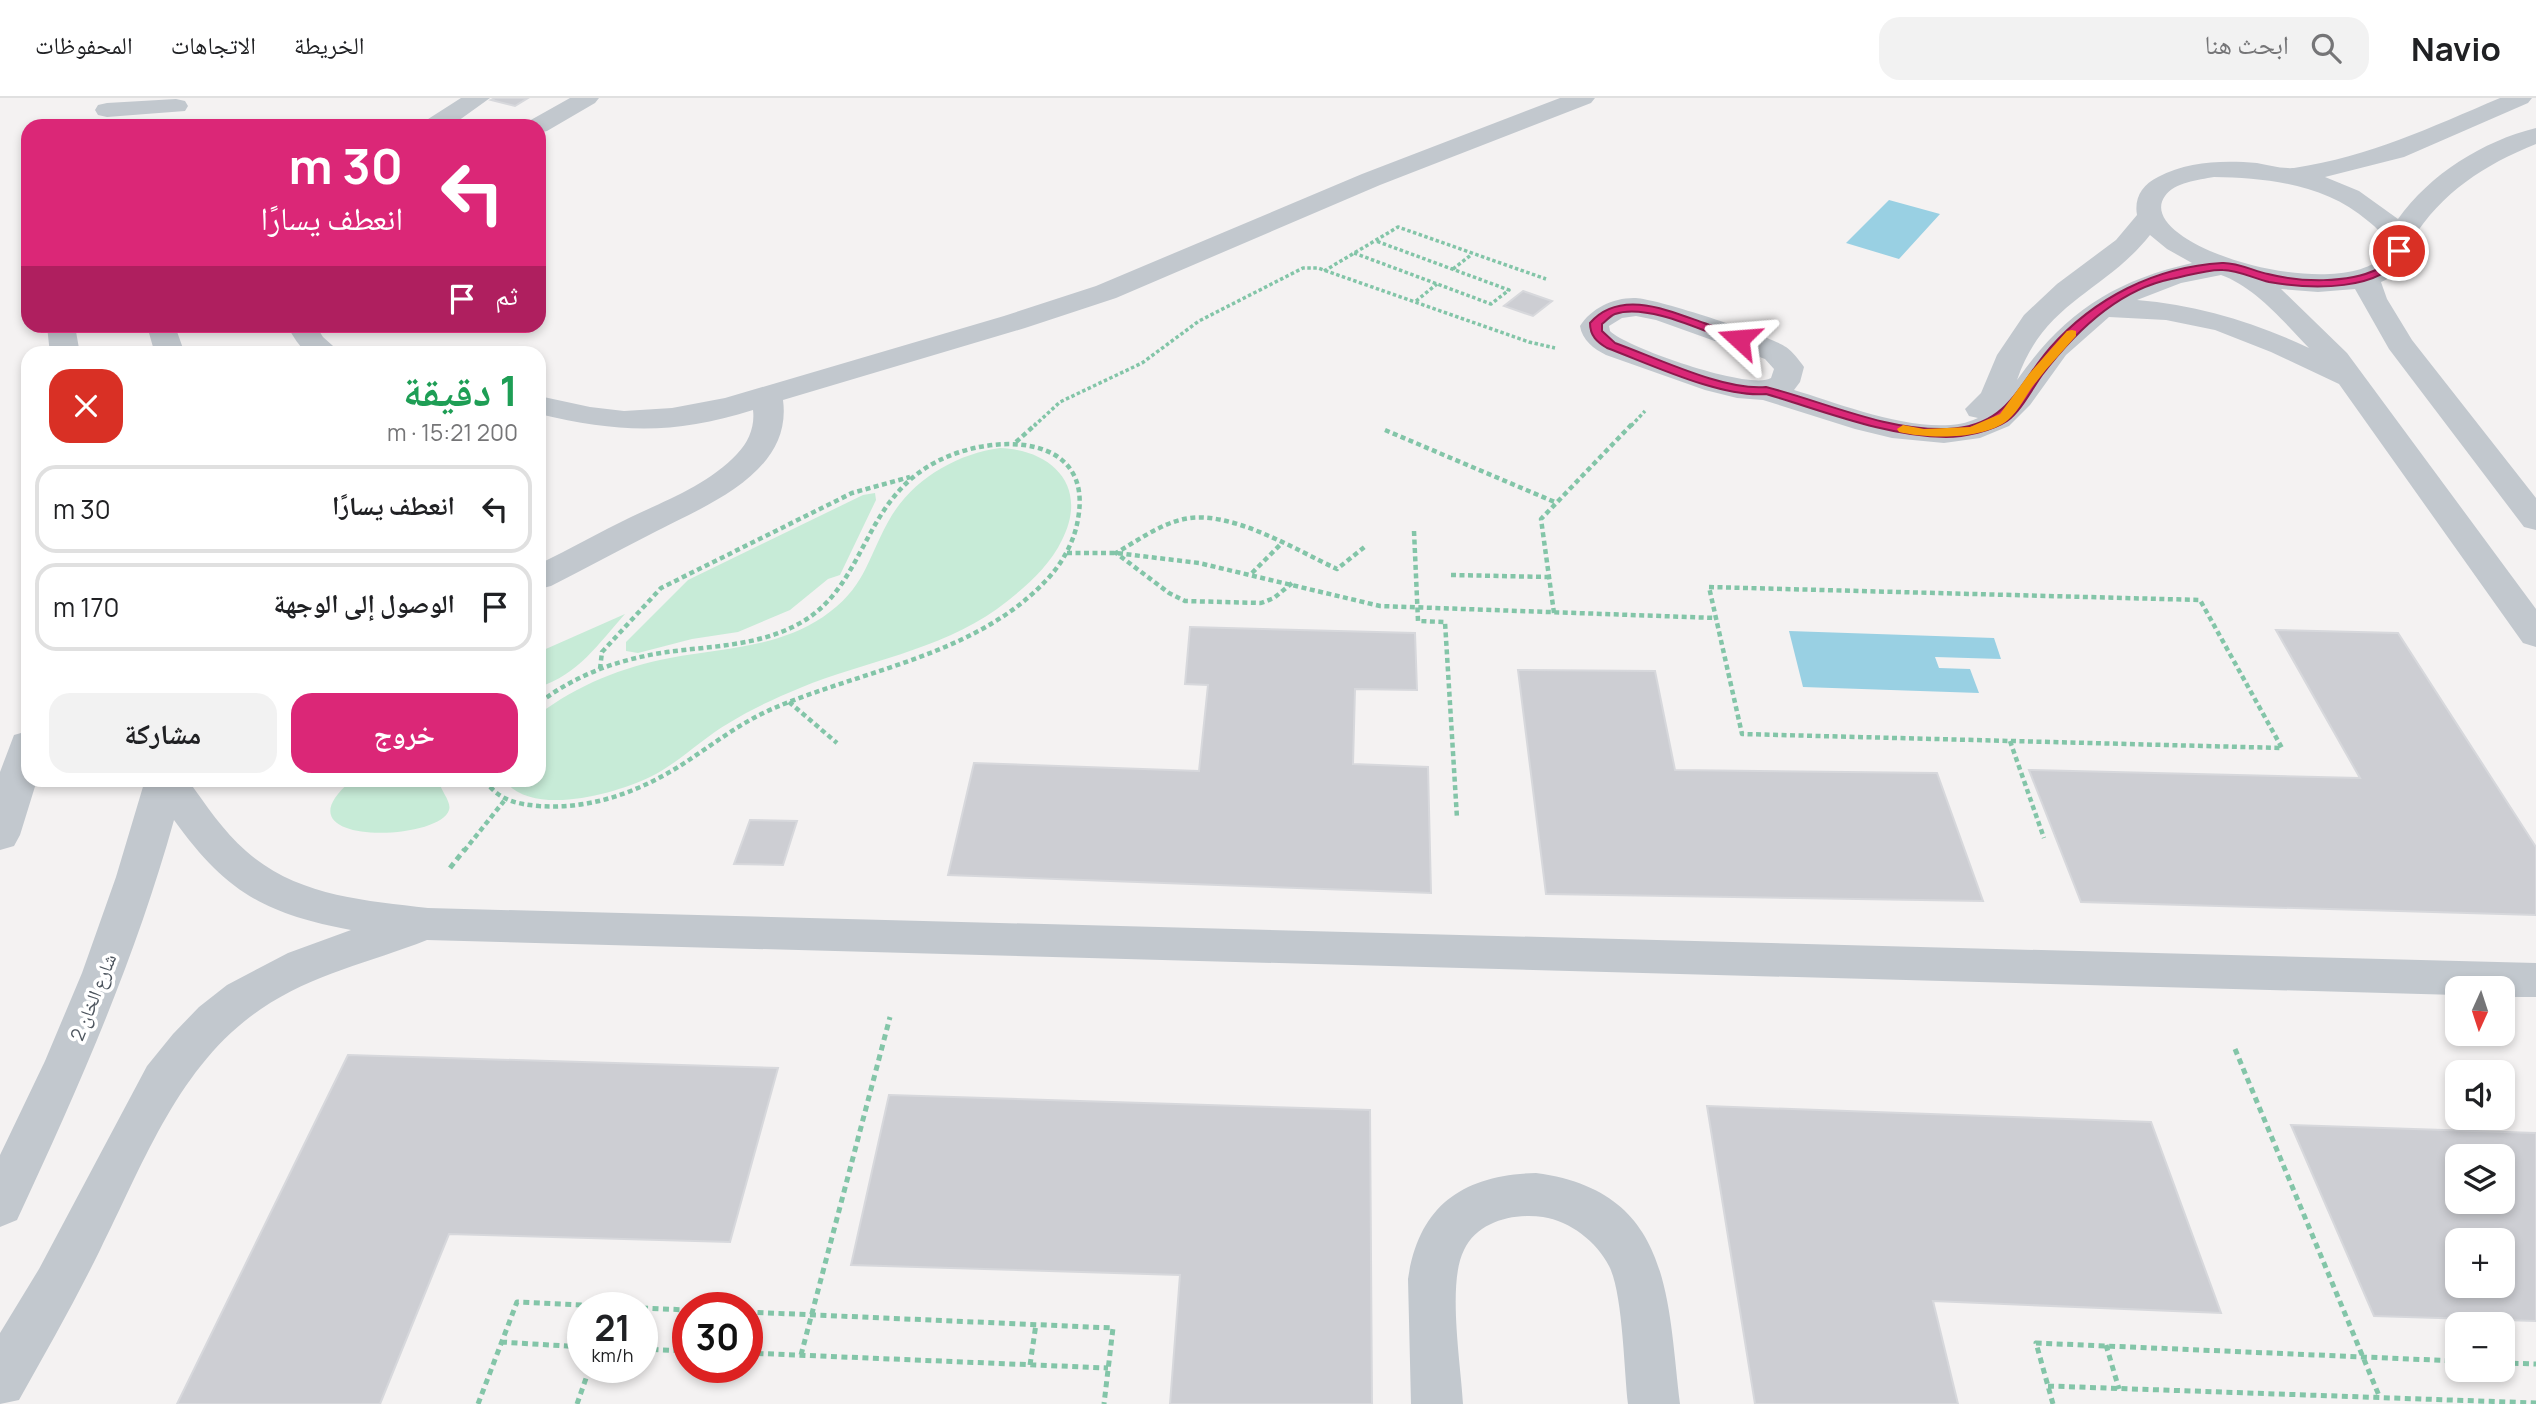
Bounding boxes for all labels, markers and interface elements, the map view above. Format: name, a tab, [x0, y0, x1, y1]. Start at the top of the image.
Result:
search box	[1879, 17, 2369, 80]
text: ابحث هنا	[2205, 26, 2289, 62]
text: Navio	[2411, 26, 2501, 71]
text: المحفوظات	[35, 28, 133, 61]
text: الاتجاهات	[171, 28, 256, 61]
text: الخريطة	[294, 28, 365, 61]
icon: search	[2307, 29, 2345, 67]
text: 30 m	[288, 132, 403, 199]
icon: left	[427, 147, 518, 238]
text: انعطف يسارًا	[260, 196, 403, 240]
pin	[2369, 221, 2429, 281]
icon: arrive	[2380, 232, 2418, 270]
text: ثم	[495, 277, 518, 313]
icon: arrive	[443, 280, 481, 318]
position arrow	[1702, 302, 1776, 376]
text: 1 دقيقة	[403, 361, 518, 419]
button: close	[49, 369, 123, 443]
text: 200 m · 15:21	[387, 416, 518, 448]
text: انعطف يسارًا	[332, 487, 455, 523]
icon: left	[476, 490, 514, 528]
text: 30 m	[53, 491, 111, 527]
text: الوصول إلى الوجهة	[274, 585, 455, 621]
icon: arrive	[476, 588, 514, 626]
text: 170 m	[53, 589, 119, 625]
button: مشاركة	[49, 693, 277, 773]
button: خروج	[291, 693, 518, 773]
street label: شارع الخان 2	[64, 950, 122, 1044]
north arrow	[2445, 976, 2515, 1046]
map controls	[2445, 976, 2515, 1382]
button: sound	[2445, 1060, 2515, 1130]
button: layers	[2445, 1144, 2515, 1214]
button: +	[2445, 1228, 2515, 1298]
speed limit sign: 30	[672, 1292, 763, 1383]
text: 21	[594, 1304, 631, 1352]
button: −	[2445, 1312, 2515, 1382]
text: km/h	[592, 1343, 633, 1367]

